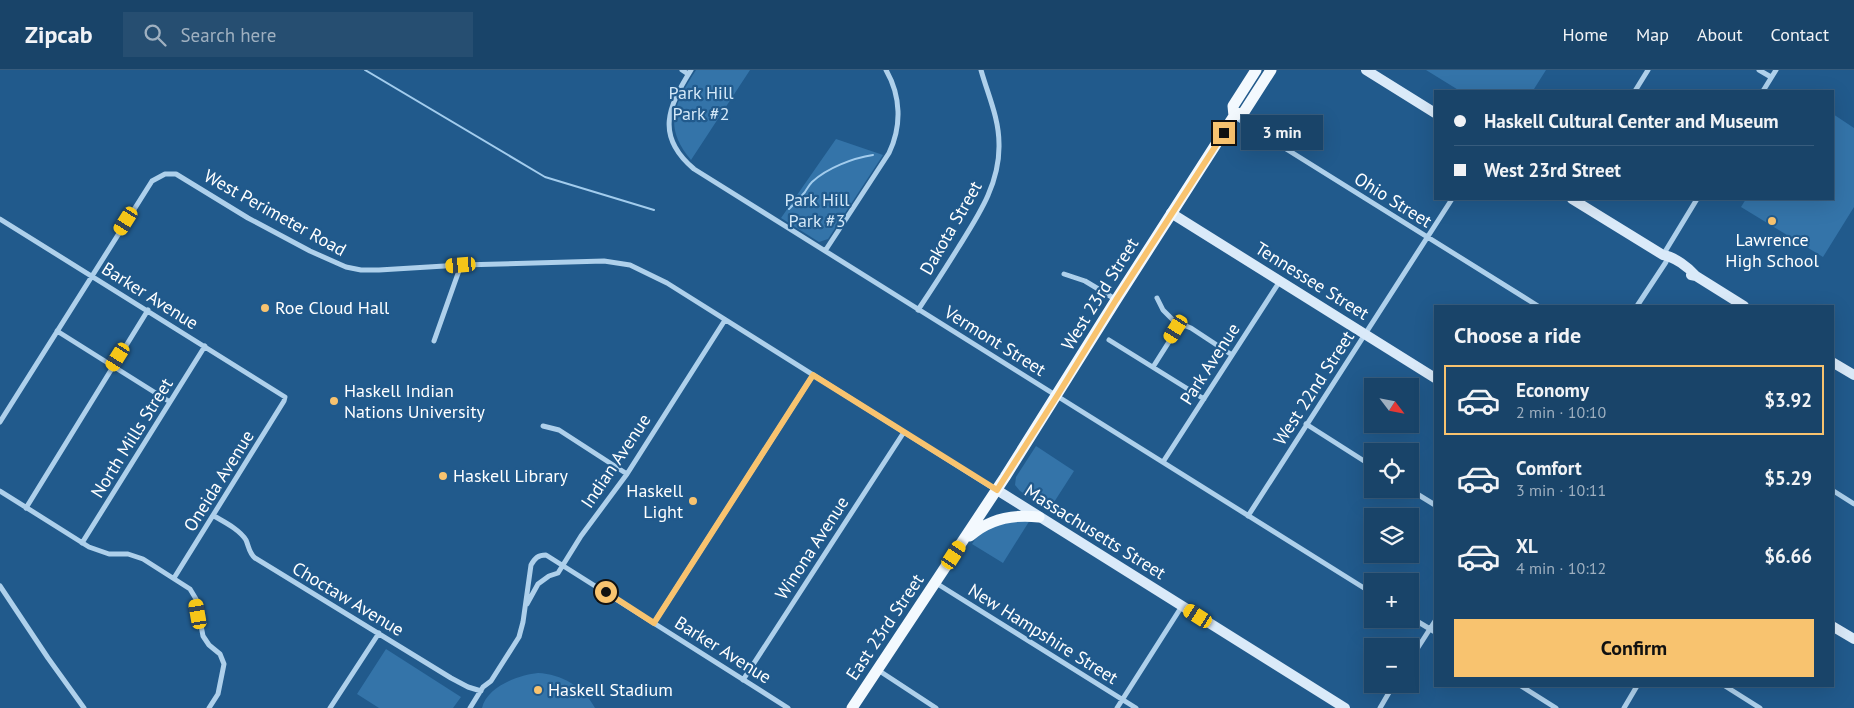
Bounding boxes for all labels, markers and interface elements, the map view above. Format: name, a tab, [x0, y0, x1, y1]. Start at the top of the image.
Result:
search box	[123, 12, 473, 57]
text: Zipcab	[25, 19, 93, 50]
icon: search	[141, 21, 169, 49]
text: Search here	[181, 23, 276, 47]
text: Home	[1562, 23, 1608, 46]
text: Map	[1636, 23, 1669, 46]
text: About	[1697, 23, 1743, 46]
text: Contact	[1771, 23, 1829, 46]
park label: Park Hill Park #2	[669, 81, 734, 125]
text: Haskell Cultural Center and Museum	[1484, 109, 1779, 133]
callout: 3 min	[1242, 116, 1324, 150]
route end	[1213, 122, 1235, 144]
text: 3 min	[1262, 122, 1302, 142]
text: West 23rd Street	[1484, 158, 1621, 182]
street label: West Perimeter Road	[200, 164, 350, 261]
street label: Ohio Street	[1350, 167, 1436, 232]
street label: Dakota Street	[914, 177, 987, 279]
park label: Park Hill Park #3	[785, 188, 850, 232]
car	[111, 204, 140, 238]
marker: Lawrence High School	[1766, 215, 1778, 227]
place label: Lawrence High School	[1725, 228, 1819, 272]
street label: West 23rd Street	[1056, 233, 1143, 354]
street label: Tennessee Street	[1251, 236, 1373, 325]
car	[445, 256, 476, 274]
street label: Barker Avenue	[98, 257, 203, 334]
place label: Roe Cloud Hall	[275, 296, 390, 319]
street label: Vermont Street	[939, 300, 1050, 381]
marker: Roe Cloud Hall	[259, 302, 271, 314]
car	[1161, 312, 1190, 346]
street label: Park Avenue	[1175, 318, 1245, 409]
text: Choose a ride	[1454, 321, 1581, 349]
street label: West 22nd Street	[1268, 326, 1359, 449]
car	[103, 340, 132, 374]
street label: North Mills Street	[85, 374, 178, 502]
north arrow	[1364, 378, 1419, 432]
map controls	[1364, 378, 1419, 693]
icon: car	[1456, 378, 1501, 423]
text: Economy	[1516, 378, 1589, 402]
place label: Haskell Indian Nations University	[344, 379, 485, 423]
text: $3.92	[1764, 388, 1812, 412]
marker: Haskell Indian Nations University	[328, 395, 340, 407]
text: 2 min · 10:10	[1516, 402, 1606, 422]
street label: Indian Avenue	[576, 409, 656, 512]
street label: Oneida Avenue	[178, 426, 259, 536]
button: locate	[1364, 443, 1419, 498]
icon: car	[1456, 456, 1501, 501]
text: Comfort	[1516, 456, 1582, 480]
place label: Haskell Library	[453, 464, 568, 487]
text: $5.29	[1764, 466, 1812, 490]
marker: Haskell Library	[437, 470, 449, 482]
place label: Haskell Light	[626, 479, 684, 523]
street label: Massachusetts Street	[1020, 479, 1170, 584]
text: 3 min · 10:11	[1516, 480, 1606, 500]
street label: Winona Avenue	[770, 492, 853, 604]
marker: Haskell Light	[687, 495, 699, 507]
button: layers	[1364, 508, 1419, 563]
icon: car	[1456, 534, 1501, 579]
text: XL	[1516, 534, 1538, 558]
car	[939, 538, 968, 572]
text: $6.66	[1764, 544, 1812, 568]
street label: Choctaw Avenue	[288, 556, 408, 641]
text: 4 min · 10:12	[1516, 558, 1606, 578]
street label: East 23rd Street	[841, 569, 929, 684]
button: +	[1364, 573, 1419, 628]
street label: New Hampshire Street	[964, 578, 1122, 689]
route start	[595, 581, 617, 603]
car	[188, 598, 207, 630]
car	[1181, 602, 1214, 630]
street label: Barker Avenue	[671, 611, 776, 688]
button: Confirm	[1454, 619, 1814, 677]
button: −	[1364, 638, 1419, 693]
place label: Haskell Stadium	[548, 678, 673, 701]
marker: Haskell Stadium	[532, 684, 544, 696]

